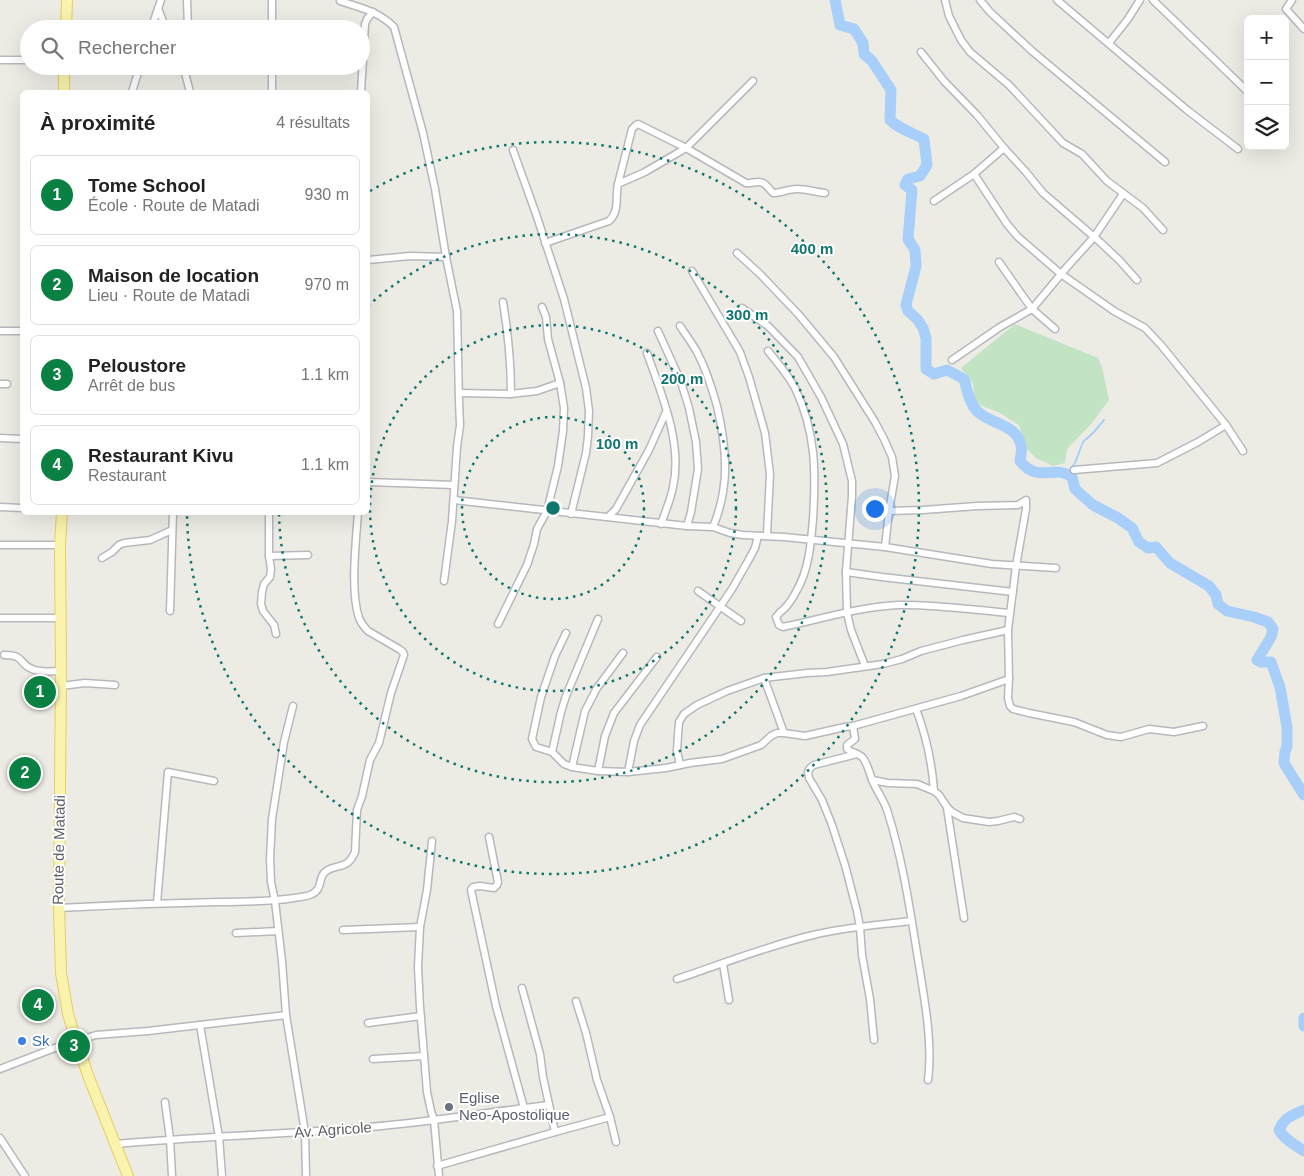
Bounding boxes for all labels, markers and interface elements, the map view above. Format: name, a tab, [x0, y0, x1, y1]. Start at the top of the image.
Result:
map controls	[1244, 15, 1289, 150]
button: +	[1244, 15, 1289, 60]
search box	[20, 20, 370, 75]
icon: search	[38, 34, 66, 62]
text: Rechercher	[78, 37, 176, 58]
button: −	[1244, 60, 1289, 105]
button: layers	[1244, 105, 1289, 150]
text: À proximité	[40, 111, 156, 134]
text: 4 résultats	[276, 114, 350, 131]
text: Tome School	[88, 175, 206, 196]
text: 1	[53, 186, 61, 203]
text: 930 m	[305, 186, 349, 203]
text: École · Route de Matadi	[88, 197, 260, 214]
text: 400 m	[791, 240, 833, 257]
text: Maison de location	[88, 265, 259, 286]
text: 2	[53, 276, 61, 293]
text: 970 m	[305, 276, 349, 293]
text: Lieu · Route de Matadi	[88, 287, 250, 304]
text: 300 m	[726, 306, 768, 323]
text: Peloustore	[88, 355, 186, 376]
text: 3	[53, 366, 61, 383]
text: 1.1 km	[301, 366, 349, 383]
text: 200 m	[661, 370, 703, 387]
text: Arrêt de bus	[88, 377, 175, 394]
text: 100 m	[596, 435, 638, 452]
text: Restaurant Kivu	[88, 445, 234, 466]
text: 4	[53, 456, 61, 473]
text: 1.1 km	[301, 456, 349, 473]
text: Restaurant	[88, 467, 166, 484]
your location	[862, 496, 888, 522]
centre of rings	[544, 499, 562, 517]
pin: 1	[24, 673, 56, 711]
pin: 2	[9, 754, 41, 792]
street label: Route de Matadi	[49, 795, 68, 905]
pin: 4	[22, 986, 54, 1024]
pin: 3	[58, 1027, 90, 1065]
place label: Sk	[32, 1032, 50, 1049]
marker: Sk	[16, 1035, 28, 1047]
place label: Eglise Neo-Apostolique	[459, 1089, 570, 1123]
marker: Eglise Neo-Apostolique	[443, 1101, 455, 1113]
street label: Av. Agricole	[294, 1118, 372, 1141]

